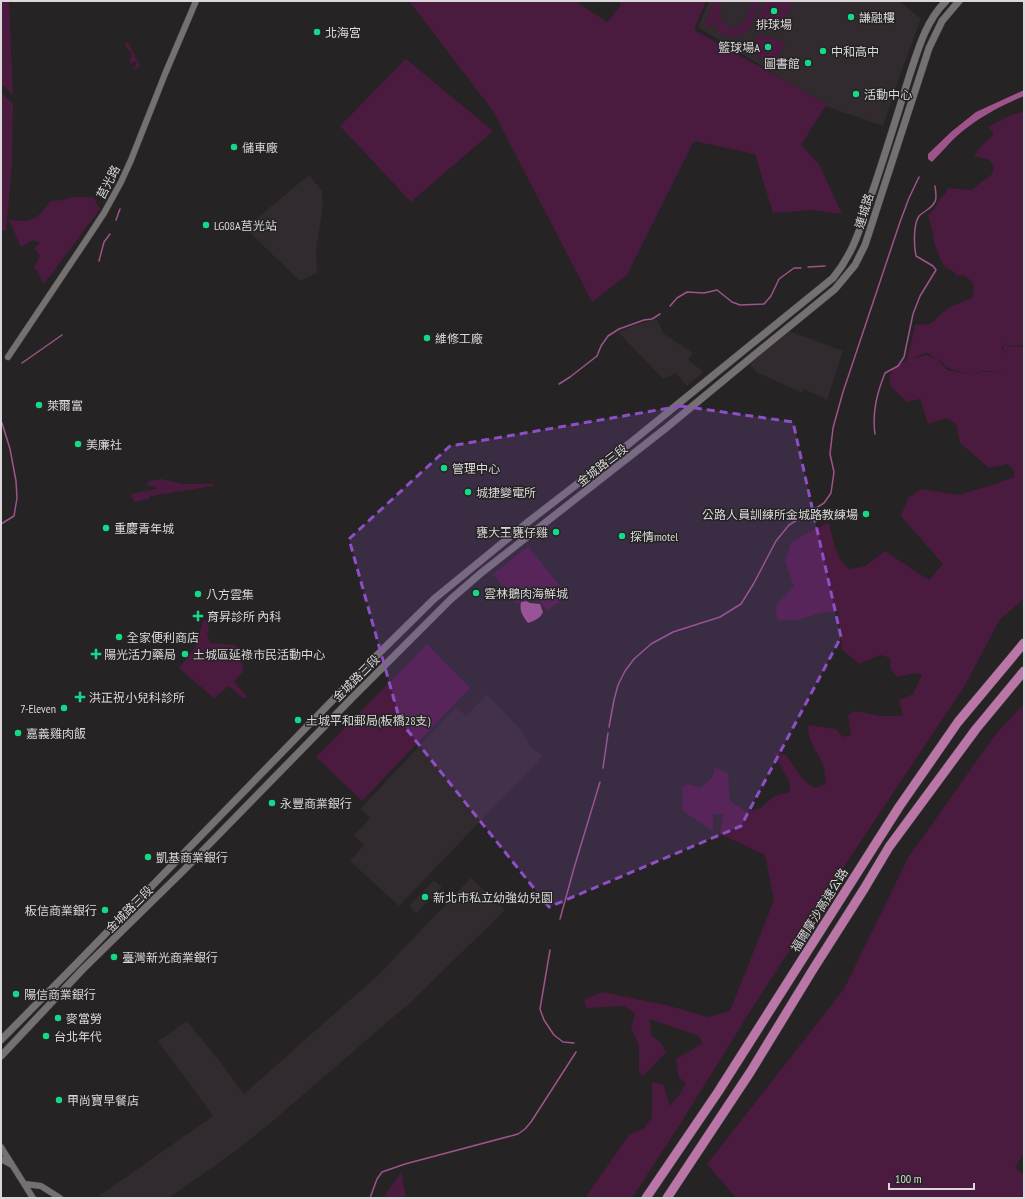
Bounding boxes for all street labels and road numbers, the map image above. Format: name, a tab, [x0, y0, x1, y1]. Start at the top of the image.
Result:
street label: 莒光路	[93, 163, 123, 201]
street label: 連城路	[852, 192, 876, 230]
street label: 金城路三段	[574, 441, 630, 489]
street label: 金城路三段	[329, 651, 383, 705]
street label: 福爾摩沙高速公路	[787, 865, 851, 955]
street label: 金城路三段	[102, 882, 156, 936]

